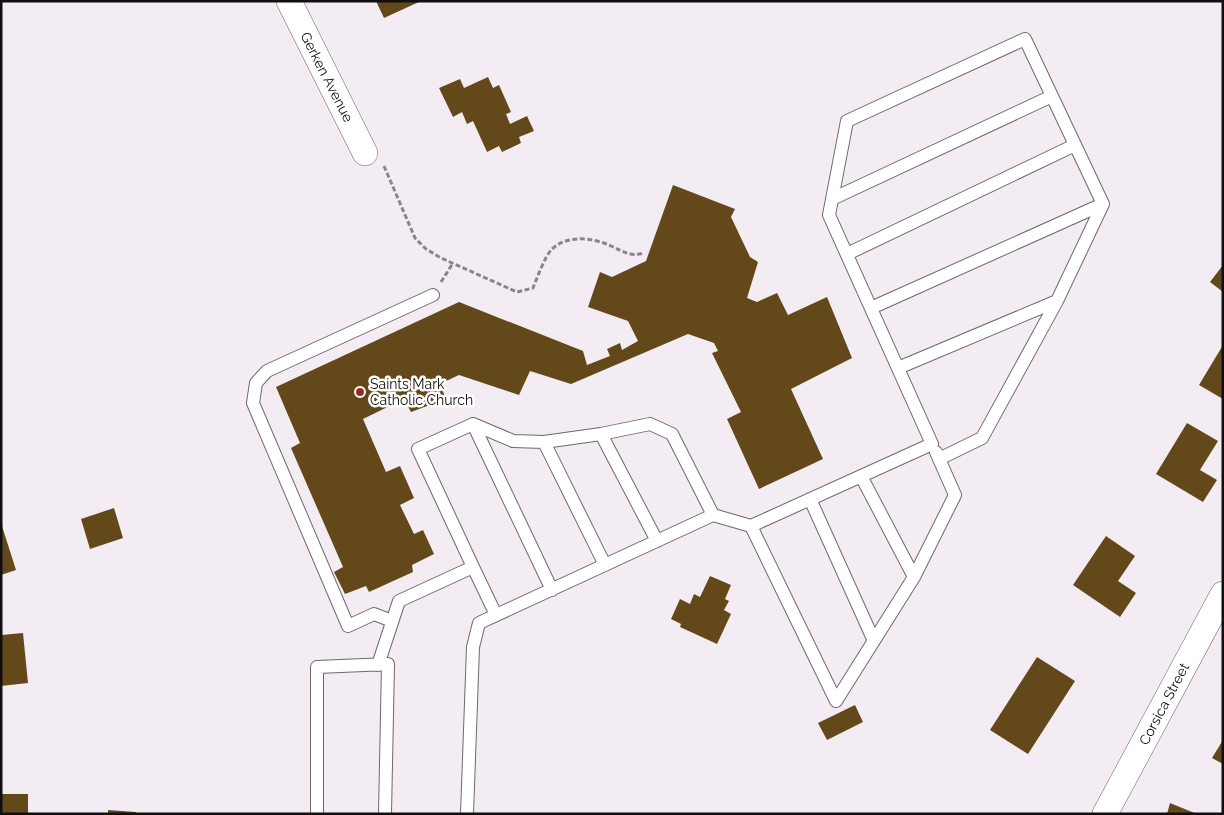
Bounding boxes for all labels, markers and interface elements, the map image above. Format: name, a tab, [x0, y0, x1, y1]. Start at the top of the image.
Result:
street label: Gerken Avenue	[297, 29, 357, 125]
place label: Saints Mark Catholic Church	[370, 376, 473, 408]
marker: Saints Mark Catholic Church	[354, 386, 366, 398]
street label: Corsica Street	[1136, 660, 1192, 748]

